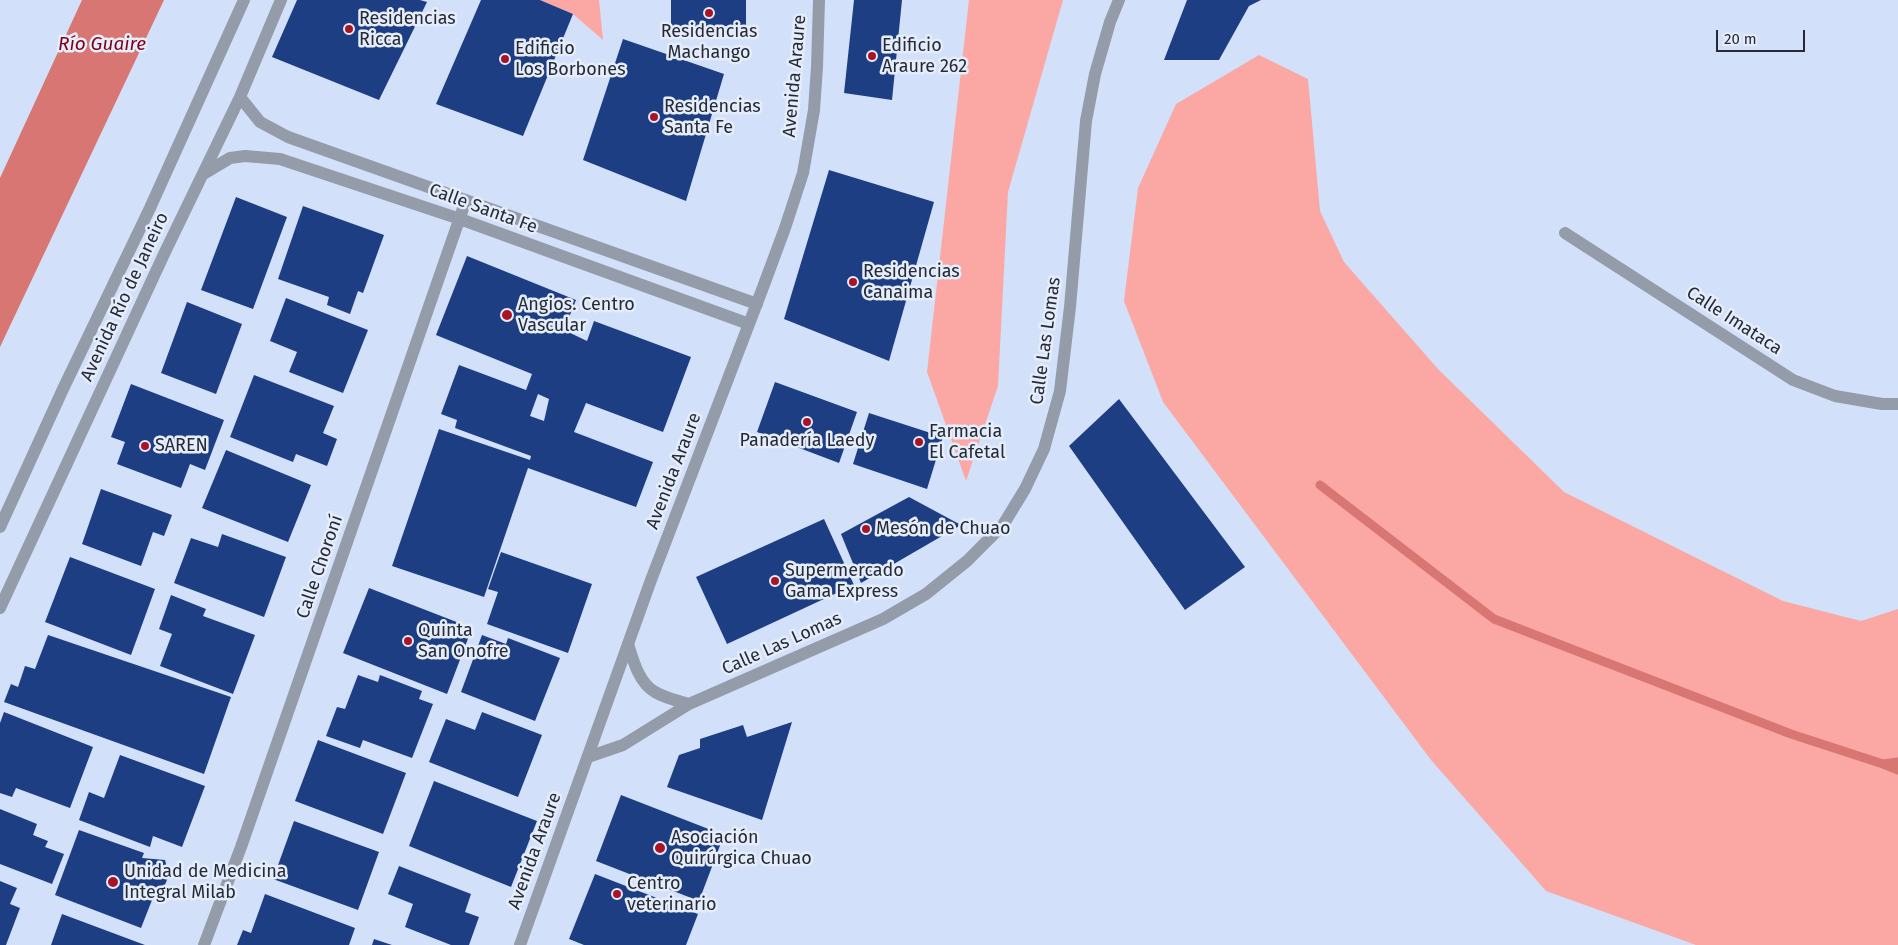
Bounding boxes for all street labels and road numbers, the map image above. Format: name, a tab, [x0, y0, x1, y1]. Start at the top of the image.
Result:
street label: Avenida Araure	[779, 14, 811, 138]
street label: Calle Santa Fe	[426, 179, 540, 239]
street label: Avenida Río de Janeiro	[76, 209, 174, 385]
street label: Calle Las Lomas	[1026, 276, 1066, 406]
street label: Calle Imataca	[1682, 282, 1786, 360]
street label: Avenida Araure	[642, 410, 706, 532]
street label: Calle Choroní	[292, 512, 348, 622]
street label: Calle Las Lomas	[719, 608, 845, 680]
street label: Avenida Araure	[504, 790, 566, 912]

